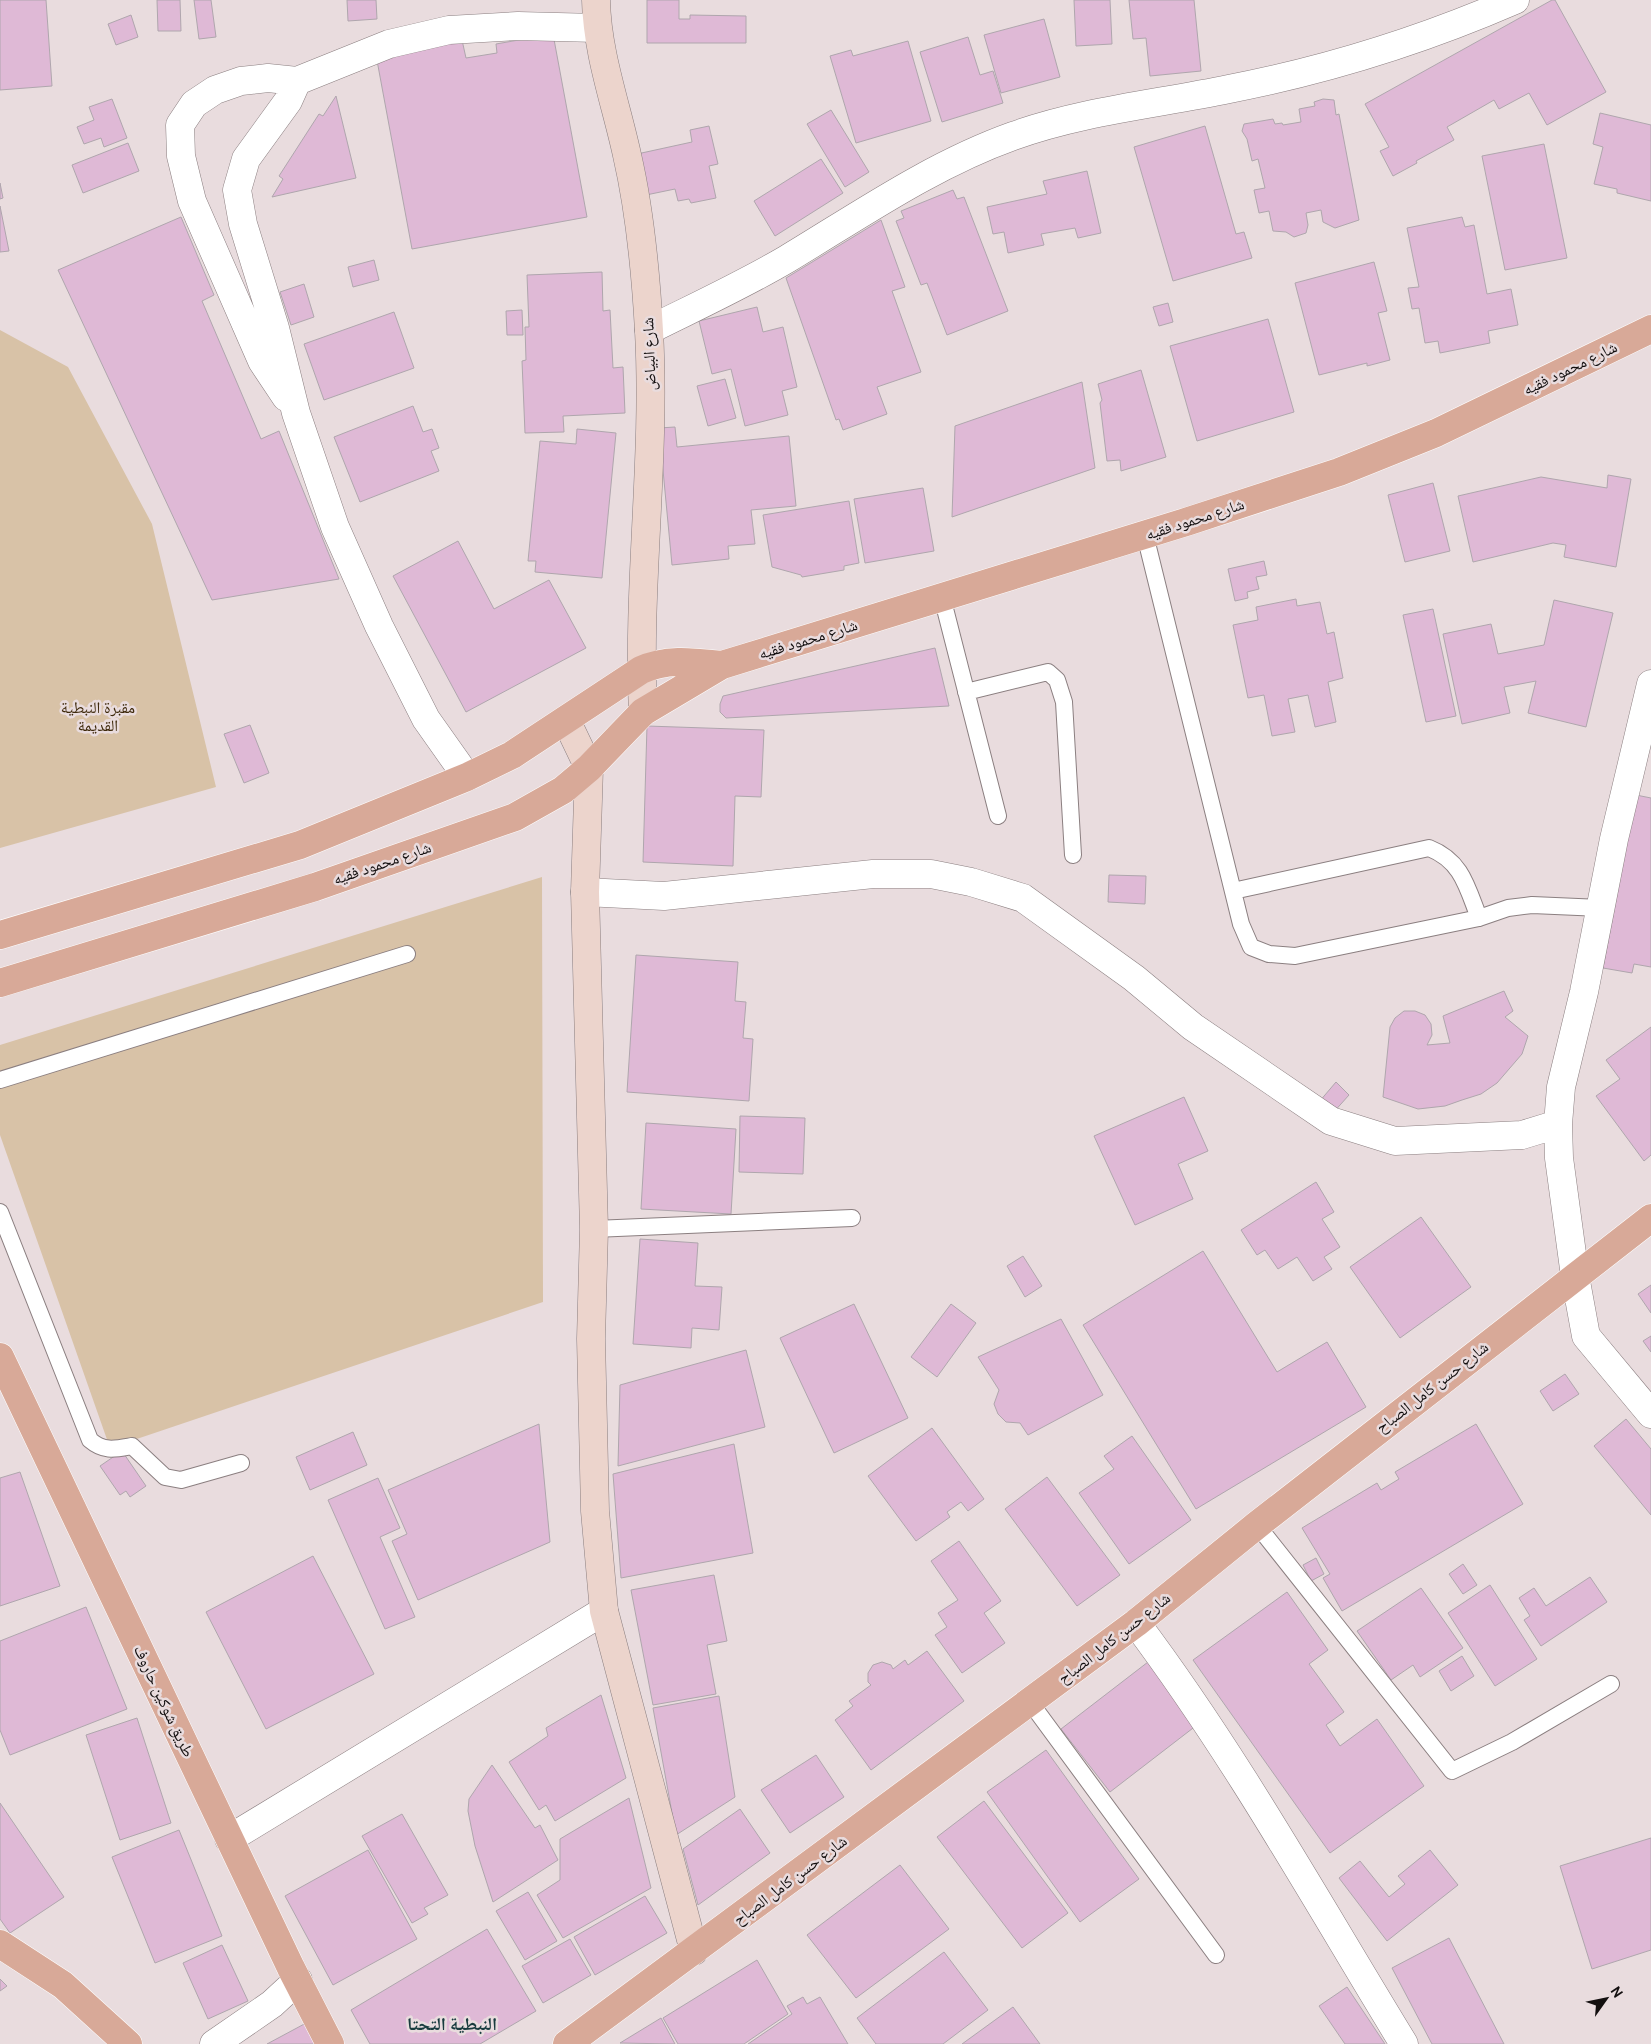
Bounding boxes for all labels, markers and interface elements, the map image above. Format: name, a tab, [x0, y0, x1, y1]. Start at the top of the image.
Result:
street label: شارع البياض	[638, 317, 661, 391]
street label: شارع محمود فقيه	[1520, 337, 1621, 400]
street label: شارع محمود فقيه	[1143, 494, 1247, 545]
street label: شارع محمود فقيه	[756, 615, 860, 664]
park label: مقبرة النبطية القديمة	[61, 698, 135, 735]
street label: شارع محمود فقيه	[331, 837, 434, 890]
street label: شارع حسن كامل الصباح	[1372, 1337, 1493, 1438]
street label: شارع حسن كامل الصباح	[1054, 1588, 1175, 1689]
street label: طريق شوكين حاروف	[129, 1642, 198, 1760]
street label: شارع حسن كامل الصباح	[729, 1831, 851, 1930]
north arrow	[1581, 1974, 1631, 2024]
text: N	[1607, 1983, 1627, 2001]
district label: النبطية التحتا	[407, 2013, 497, 2035]

